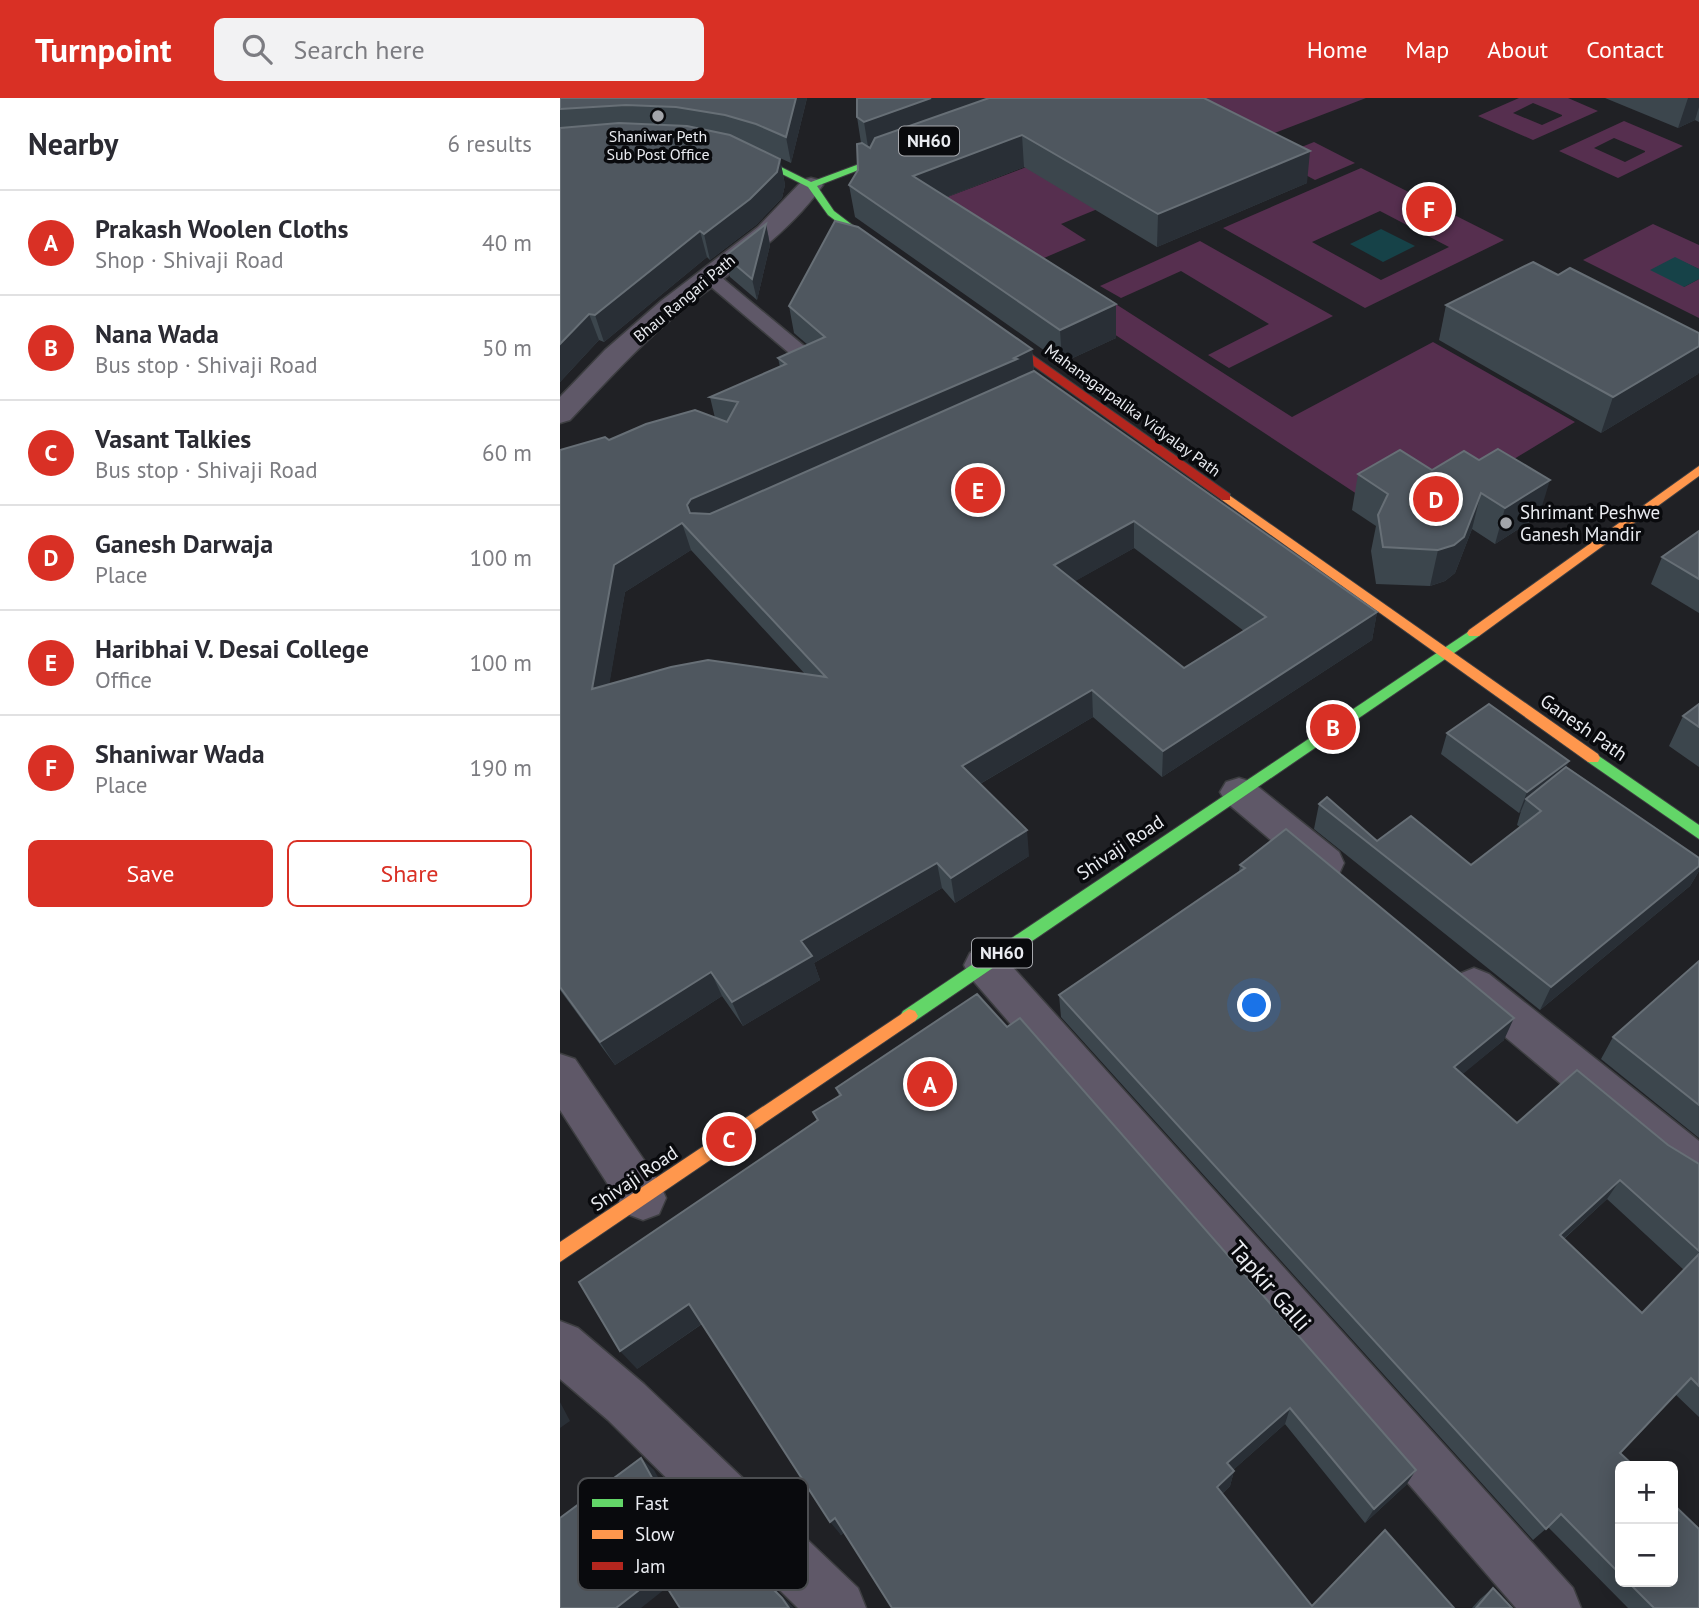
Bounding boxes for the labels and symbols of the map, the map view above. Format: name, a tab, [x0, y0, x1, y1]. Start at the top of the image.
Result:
marker: Shaniwar Peth Sub Post Office	[650, 108, 666, 124]
place label: Shaniwar Peth Sub Post Office	[606, 126, 710, 164]
road number: NH60	[899, 126, 959, 156]
pin: F	[1406, 183, 1452, 235]
street label: Bhau Rangari Path	[629, 250, 739, 346]
street label: Mahanagarpalika Vidyalay Path	[1041, 339, 1225, 481]
pin: E	[955, 464, 1001, 516]
pin: D	[1413, 473, 1459, 525]
place label: Shrimant Peshwe Ganesh Mandir	[1520, 500, 1660, 546]
marker: Shrimant Peshwe Ganesh Mandir	[1498, 515, 1514, 531]
street label: Ganesh Path	[1536, 688, 1632, 766]
pin: B	[1310, 701, 1356, 753]
street label: Shivaji Road	[1072, 809, 1168, 885]
road number: NH60	[972, 938, 1032, 968]
your location	[1237, 988, 1271, 1022]
pin: A	[907, 1058, 953, 1110]
pin: C	[706, 1113, 752, 1165]
street label: Shivaji Road	[586, 1140, 682, 1216]
street label: Tapkir Galli	[1223, 1234, 1318, 1337]
legend	[578, 1478, 808, 1590]
text: Fast	[635, 1491, 669, 1515]
text: Slow	[635, 1522, 675, 1546]
text: Jam	[634, 1554, 665, 1578]

